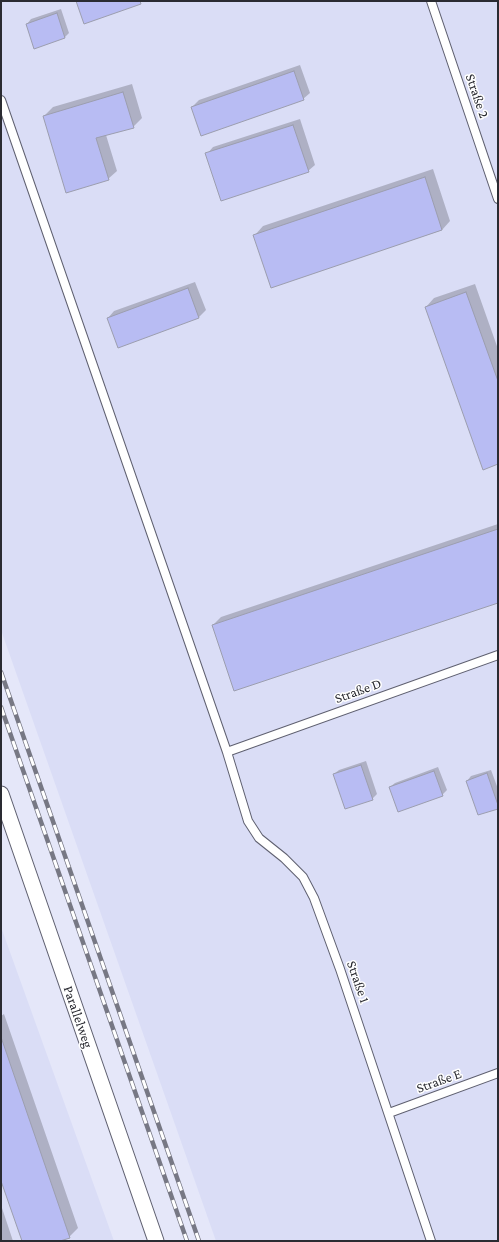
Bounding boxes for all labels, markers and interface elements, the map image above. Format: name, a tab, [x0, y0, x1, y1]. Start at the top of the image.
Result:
street label: Straße 2	[462, 72, 492, 120]
street label: Straße D	[332, 675, 384, 707]
street label: Straße 1	[343, 959, 373, 1005]
street label: Parallelweg	[60, 984, 96, 1050]
street label: Straße E	[414, 1065, 464, 1097]

